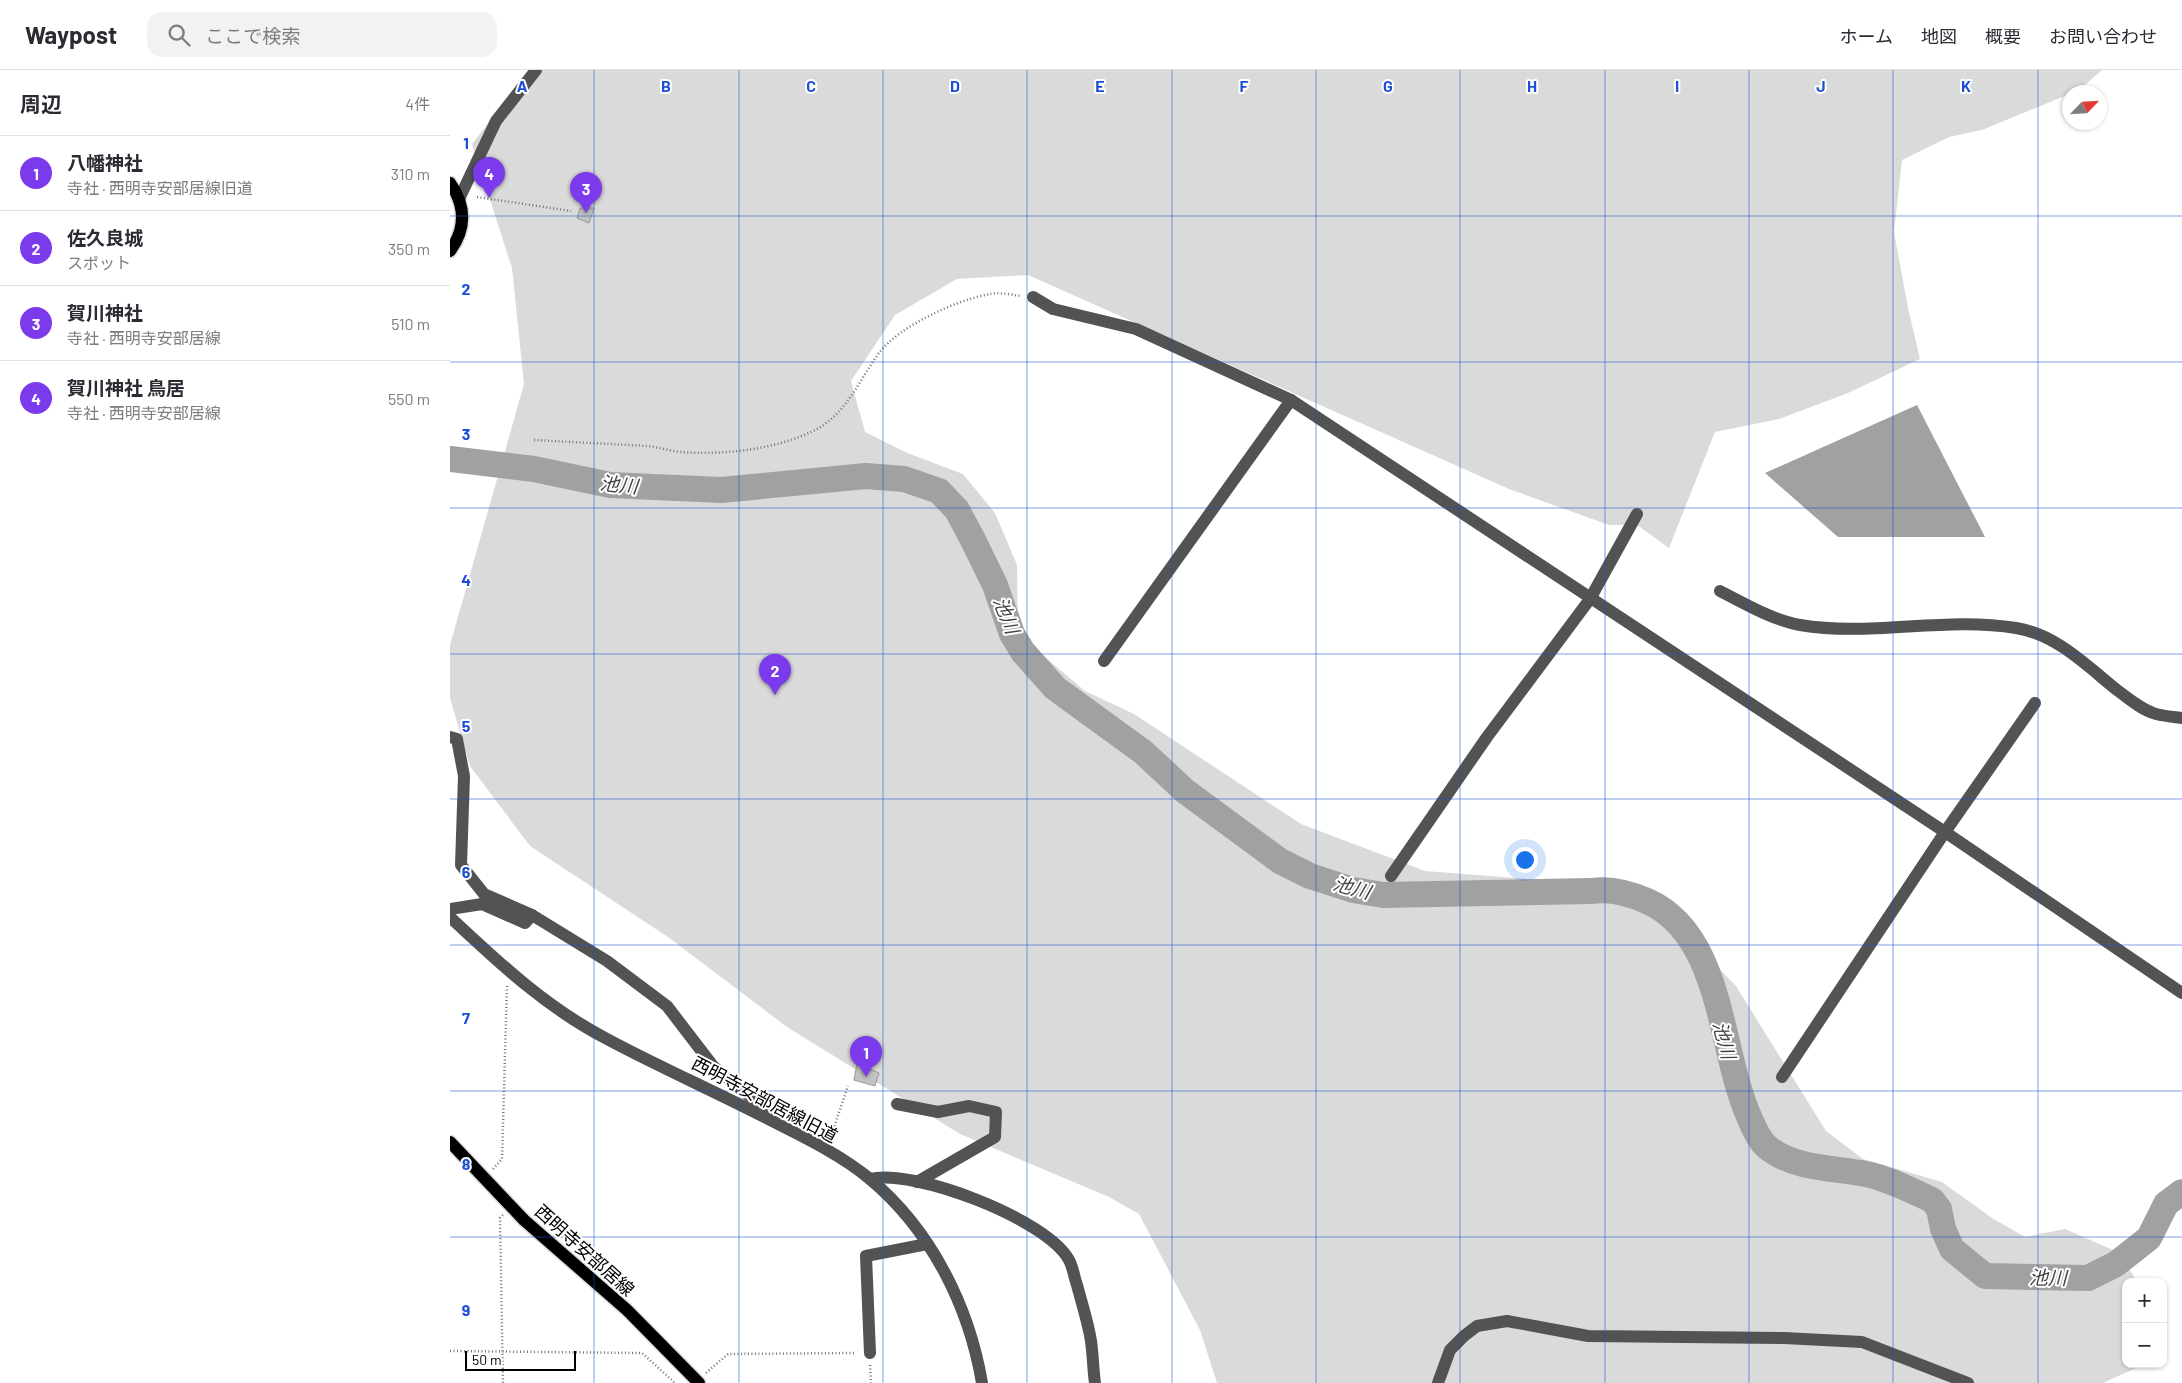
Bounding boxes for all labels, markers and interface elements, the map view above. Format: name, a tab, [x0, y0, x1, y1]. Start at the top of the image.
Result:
search box	[147, 12, 497, 57]
text: Waypost	[25, 20, 117, 49]
icon: search	[165, 21, 193, 49]
text: ここで検索	[205, 24, 300, 47]
text: ホーム	[1840, 25, 1893, 47]
text: 地図	[1921, 25, 1957, 47]
text: 概要	[1985, 25, 2021, 47]
text: お問い合わせ	[2049, 25, 2157, 47]
text: A	[517, 76, 528, 95]
text: B	[661, 76, 671, 95]
text: C	[806, 76, 816, 95]
text: D	[950, 76, 960, 95]
text: E	[1095, 76, 1105, 95]
text: F	[1240, 76, 1249, 95]
text: G	[1383, 76, 1393, 95]
text: H	[1527, 76, 1537, 95]
text: I	[1675, 76, 1679, 95]
text: J	[1816, 76, 1826, 95]
text: K	[1961, 76, 1971, 95]
north arrow	[2062, 85, 2107, 130]
text: 周辺	[20, 91, 62, 116]
text: 4件	[405, 94, 430, 113]
text: 1	[463, 133, 469, 152]
text: 八幡神社	[67, 151, 143, 174]
pin: 4	[473, 157, 505, 198]
text: 1	[33, 164, 39, 183]
text: 310 m	[391, 164, 430, 183]
pin: 3	[570, 172, 602, 213]
text: 寺社 · 西明寺安部居線旧道	[67, 178, 253, 197]
text: 佐久良城	[67, 226, 143, 249]
text: 2	[32, 239, 40, 258]
text: 350 m	[388, 239, 430, 258]
text: スポット	[67, 253, 131, 272]
text: 2	[462, 279, 471, 298]
text: 賀川神社	[67, 301, 143, 324]
text: 3	[32, 314, 40, 333]
text: 510 m	[391, 314, 430, 333]
text: 寺社 · 西明寺安部居線	[67, 328, 221, 347]
text: 賀川神社 鳥居	[67, 376, 185, 399]
text: 4	[31, 389, 41, 408]
text: 550 m	[388, 389, 430, 408]
text: 寺社 · 西明寺安部居線	[67, 403, 221, 422]
text: 3	[462, 424, 470, 443]
water label: 池川	[599, 471, 641, 498]
text: 4	[461, 570, 471, 589]
water label: 池川	[989, 593, 1026, 639]
pin: 2	[759, 654, 791, 695]
text: 5	[462, 716, 471, 735]
your location	[1512, 847, 1538, 873]
text: 6	[462, 862, 471, 881]
water label: 池川	[1331, 871, 1375, 904]
text: 7	[462, 1008, 470, 1027]
water label: 池川	[1709, 1019, 1742, 1063]
pin: 1	[850, 1036, 882, 1077]
street label: 西明寺安部居線旧道	[688, 1051, 842, 1147]
text: 8	[462, 1154, 471, 1173]
street label: 西明寺安部居線	[531, 1200, 639, 1300]
water label: 池川	[2029, 1265, 2069, 1289]
map controls	[2122, 1278, 2167, 1368]
button: +	[2122, 1278, 2167, 1323]
text: 9	[462, 1300, 470, 1319]
button: −	[2122, 1323, 2167, 1368]
scale bar	[465, 1348, 576, 1371]
text: 50 m	[472, 1351, 501, 1368]

